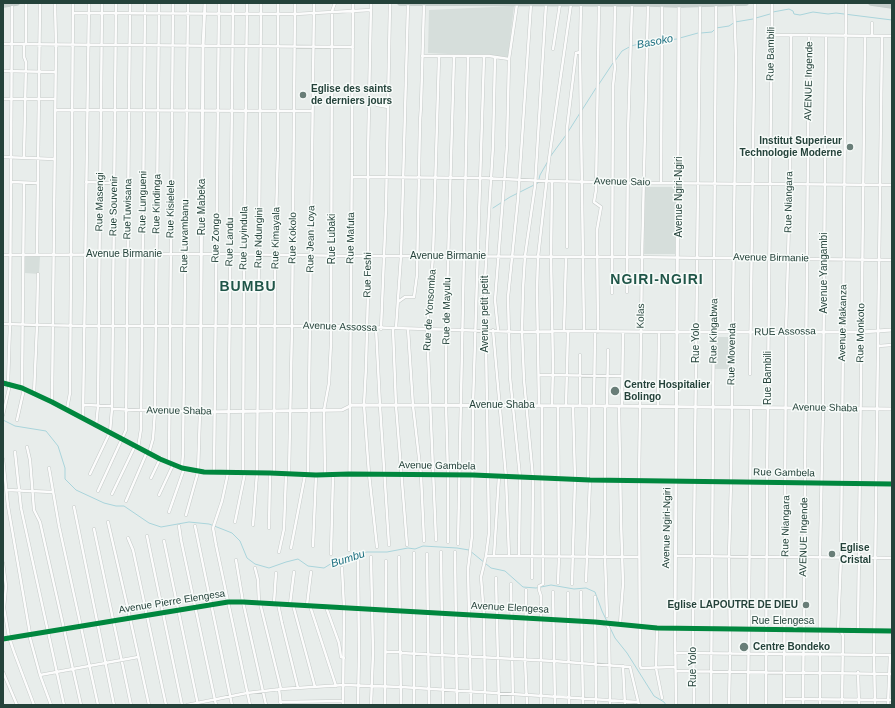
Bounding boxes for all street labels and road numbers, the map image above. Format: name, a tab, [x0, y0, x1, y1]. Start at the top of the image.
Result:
street label: Rue Bambili	[765, 27, 777, 81]
street label: AVENUE Ingende	[802, 41, 816, 121]
street label: Avenue Ngiri-Ngiri	[673, 157, 685, 237]
street label: Rue Lungueni	[136, 171, 150, 233]
street label: Rue Niangara	[782, 171, 796, 233]
street label: Rue Masengi	[93, 172, 107, 232]
street label: Rue Kindinga	[150, 174, 164, 234]
street label: Rue Souvenir	[107, 176, 121, 236]
street label: Avenue Saio	[594, 176, 650, 188]
street label: RueTuwisana	[121, 179, 135, 239]
street label: Rue Mabeka	[196, 179, 208, 235]
street label: Rue Kisielele	[164, 180, 178, 238]
street label: Rue Luvambanu	[178, 199, 192, 273]
street label: Rue Jean Loya	[304, 205, 318, 273]
street label: Rue Luyindula	[237, 206, 251, 270]
street label: Rue Kimayala	[269, 207, 283, 269]
street label: Rue Ndungini	[252, 208, 266, 268]
street label: Rue Kokolo	[287, 212, 299, 264]
street label: Rue Mafuta	[345, 212, 357, 264]
street label: Rue Zongo	[210, 213, 222, 263]
street label: Rue Lubaki	[326, 214, 338, 264]
street label: Rue Landu	[224, 217, 236, 267]
street label: Avenue Yangambi	[818, 233, 830, 313]
street label: Avenue Birmanie	[86, 248, 162, 260]
street label: Avenue Birmanie	[410, 250, 486, 262]
street label: Avenue Birmanie	[733, 251, 809, 265]
street label: Rue Feshi	[362, 252, 374, 298]
street label: Rue de Yonsomba	[421, 269, 439, 351]
street label: Avenue petit petit	[479, 275, 491, 353]
street label: Rue de Mayulu	[440, 277, 454, 345]
street label: Avenue Makanza	[836, 284, 850, 362]
street label: Rue Kingabwa	[707, 298, 721, 364]
street label: Kolas	[635, 303, 647, 329]
street label: Rue Monkoto	[854, 303, 868, 363]
street label: Avenue Assossa	[303, 320, 377, 334]
street label: Rue Yolo	[690, 323, 702, 363]
street label: Rue Movenda	[725, 323, 739, 385]
street label: RUE Assossa	[754, 325, 816, 339]
street label: Rue Bambili	[762, 351, 774, 405]
street label: Avenue Shaba	[469, 399, 535, 411]
street label: Avenue Shaba	[792, 401, 858, 415]
street label: Avenue Shaba	[146, 404, 212, 418]
street label: Avenue Gambela	[398, 459, 476, 473]
street label: Rue Gambela	[753, 466, 815, 480]
street label: Avenue Ngiri-Ngiri	[660, 487, 674, 569]
street label: Rue Niangara	[779, 495, 793, 557]
street label: AVENUE Ingende	[797, 497, 811, 577]
street label: Avenue Pierre Elengesa	[118, 588, 226, 616]
street label: Avenue Elengesa	[471, 600, 549, 616]
street label: Rue Elengesa	[752, 615, 814, 627]
street label: Rue Yolo	[687, 647, 699, 687]

